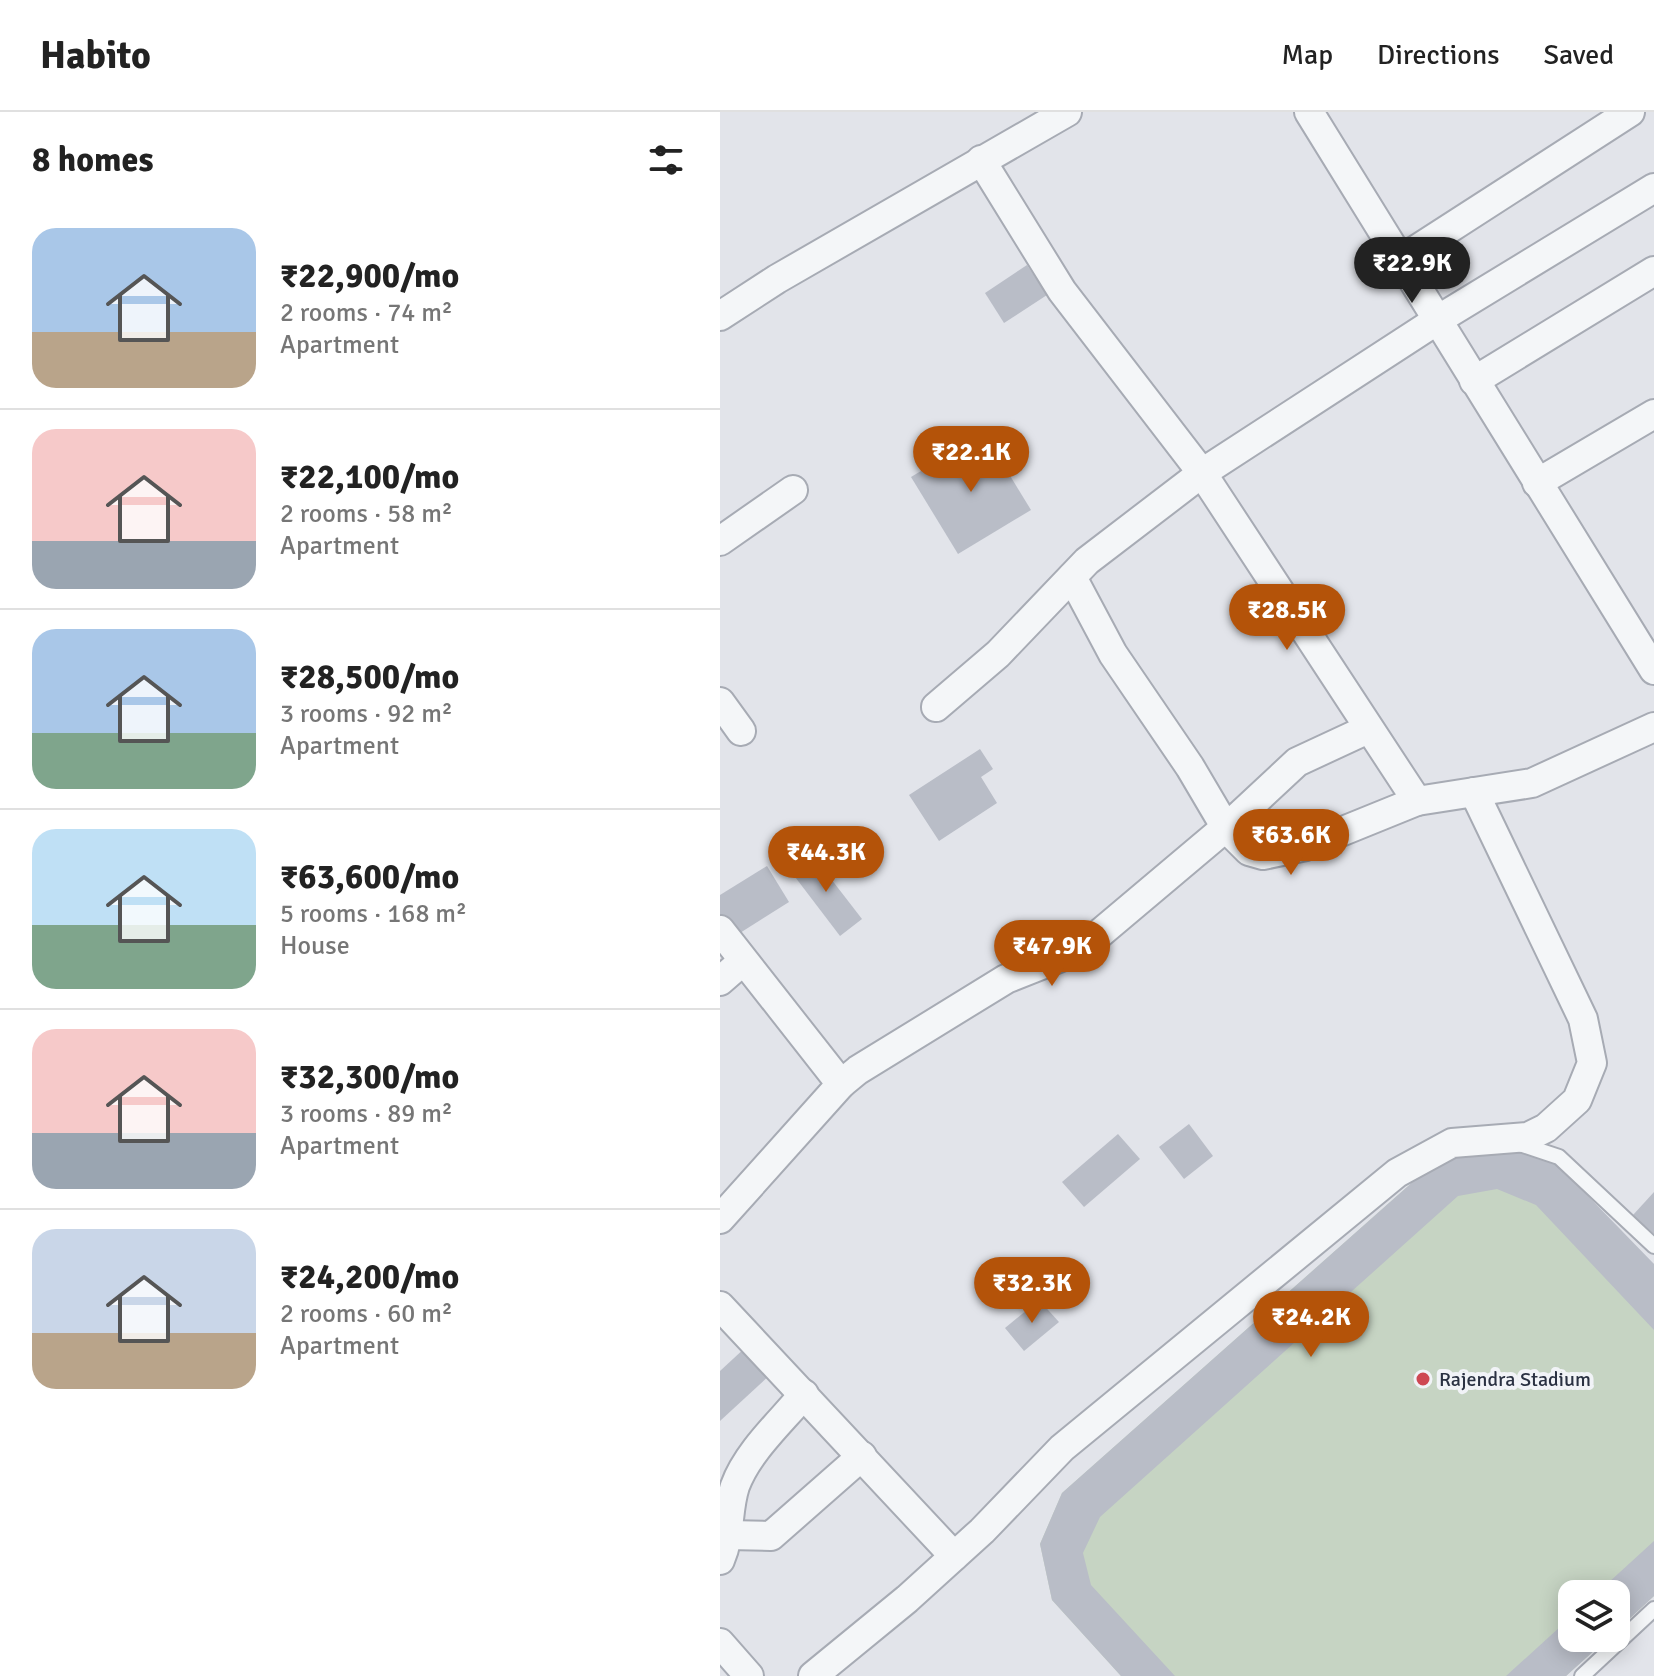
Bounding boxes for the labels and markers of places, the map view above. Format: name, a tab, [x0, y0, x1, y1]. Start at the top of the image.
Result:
pin: ₹22.9K	[1347, 237, 1477, 305]
pin: ₹22.1K	[906, 426, 1036, 494]
pin: ₹28.5K	[1222, 584, 1352, 652]
pin: ₹63.6K	[1226, 809, 1356, 877]
pin: ₹44.3K	[761, 826, 891, 894]
pin: ₹47.9K	[987, 920, 1117, 988]
pin: ₹32.3K	[967, 1257, 1097, 1325]
pin: ₹24.2K	[1246, 1291, 1376, 1359]
place label: Rajendra Stadium	[1439, 1367, 1591, 1392]
marker: Rajendra Stadium	[1414, 1370, 1432, 1388]

